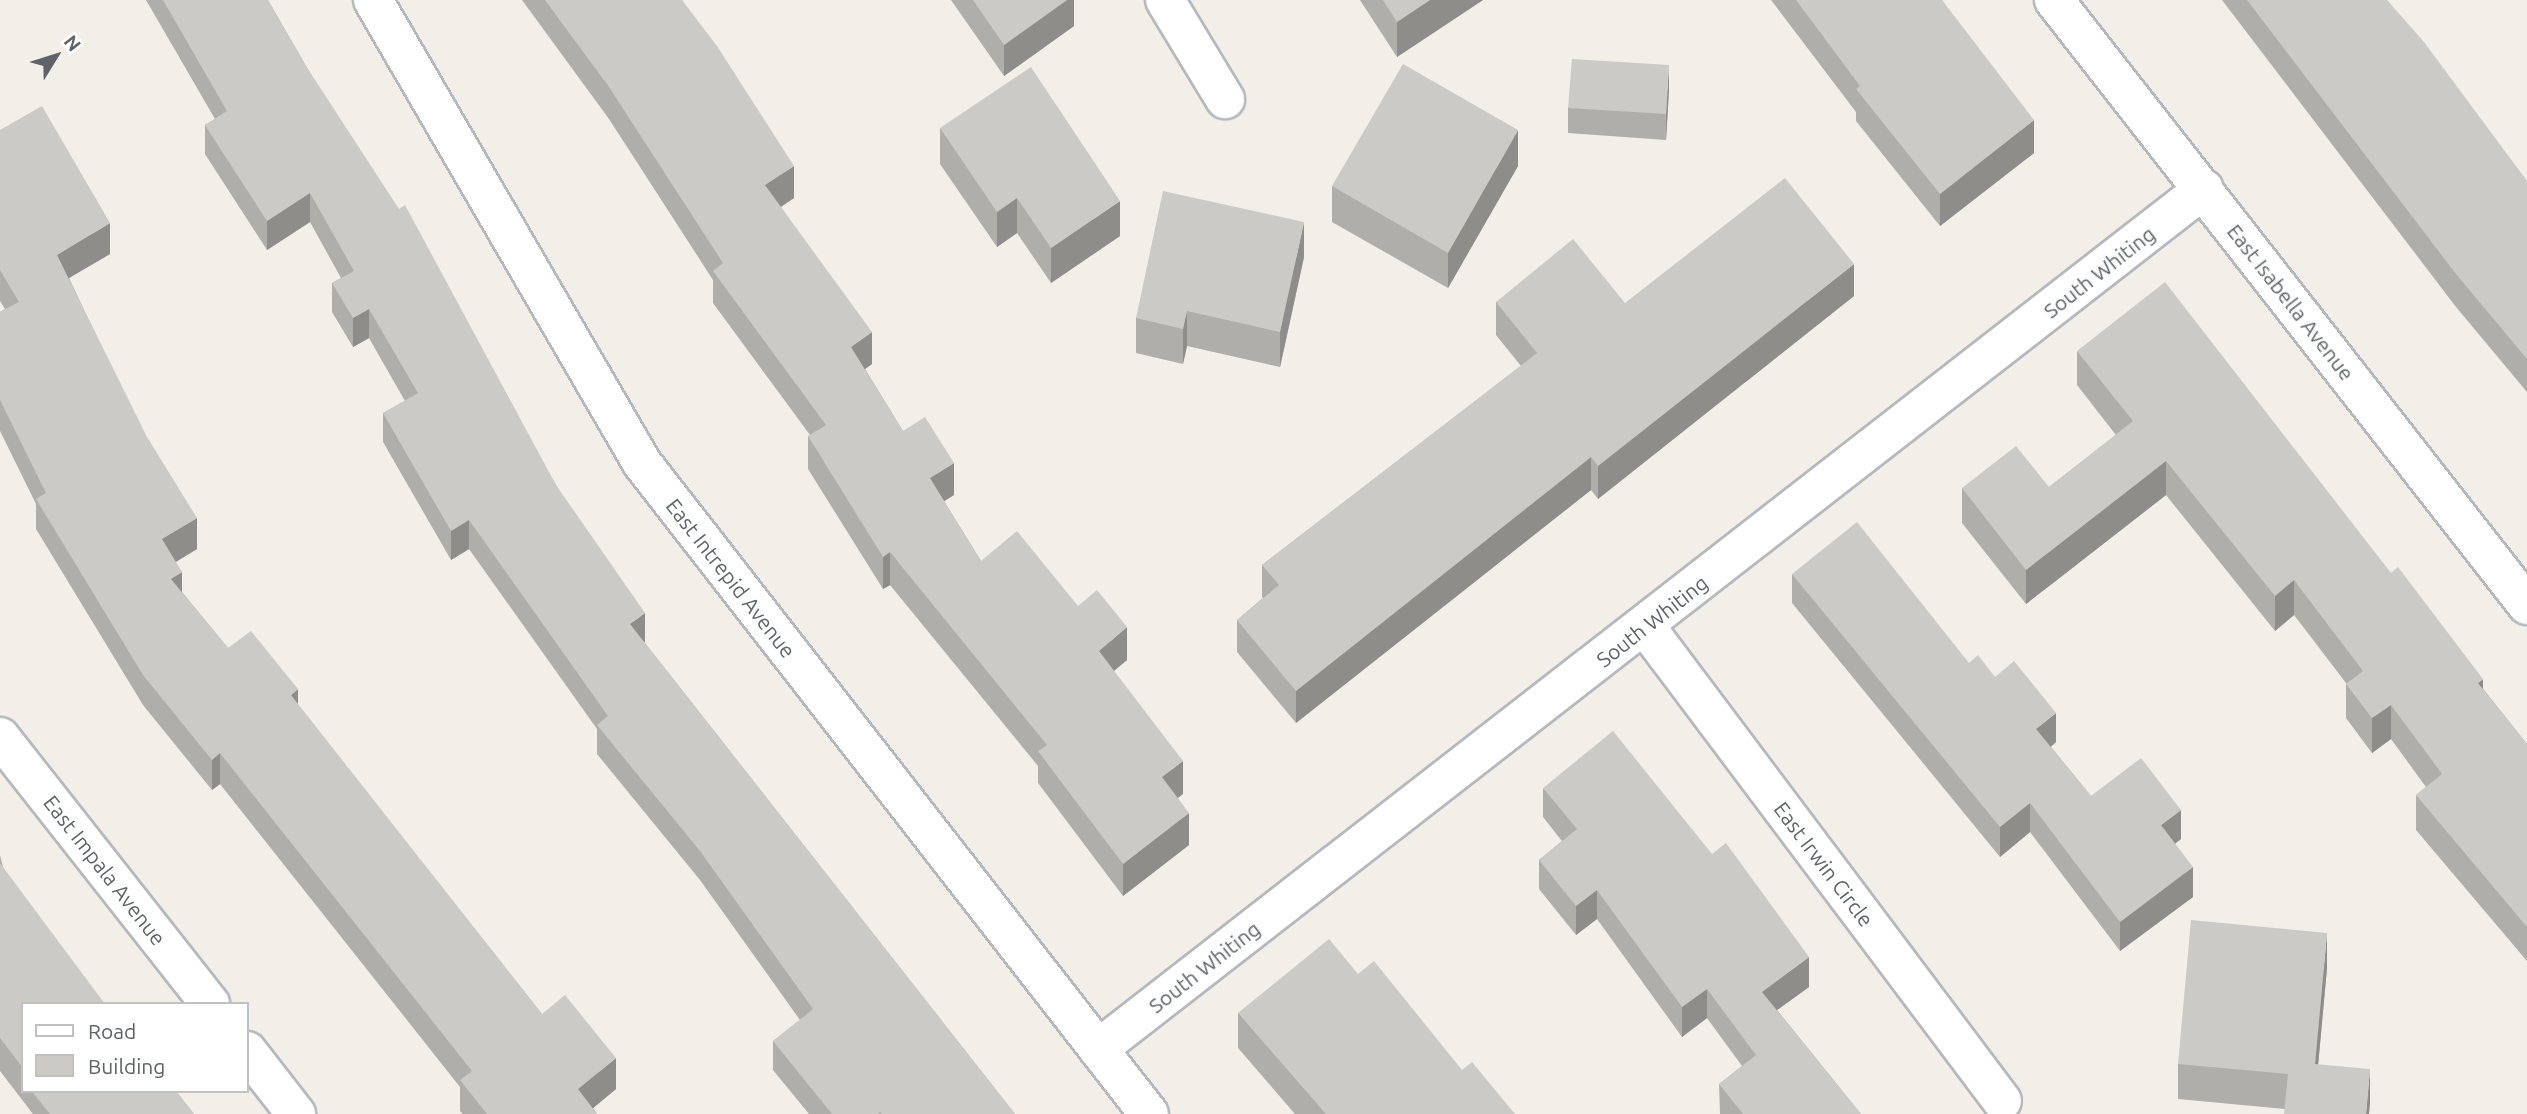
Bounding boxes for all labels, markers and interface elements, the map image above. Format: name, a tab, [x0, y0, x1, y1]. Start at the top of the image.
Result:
north arrow	[21, 21, 91, 91]
text: N	[60, 31, 86, 55]
street label: East Isabella Avenue	[2222, 219, 2360, 385]
street label: South Whiting	[2038, 221, 2160, 323]
street label: East Intrepid Avenue	[661, 493, 801, 663]
street label: South Whiting	[1591, 570, 1713, 672]
street label: East Impala Avenue	[39, 790, 171, 950]
street label: East Irwin Circle	[1769, 797, 1879, 931]
street label: South Whiting	[1143, 916, 1265, 1018]
legend	[21, 1002, 248, 1093]
text: Road	[88, 1019, 136, 1043]
text: Building	[88, 1054, 165, 1078]

